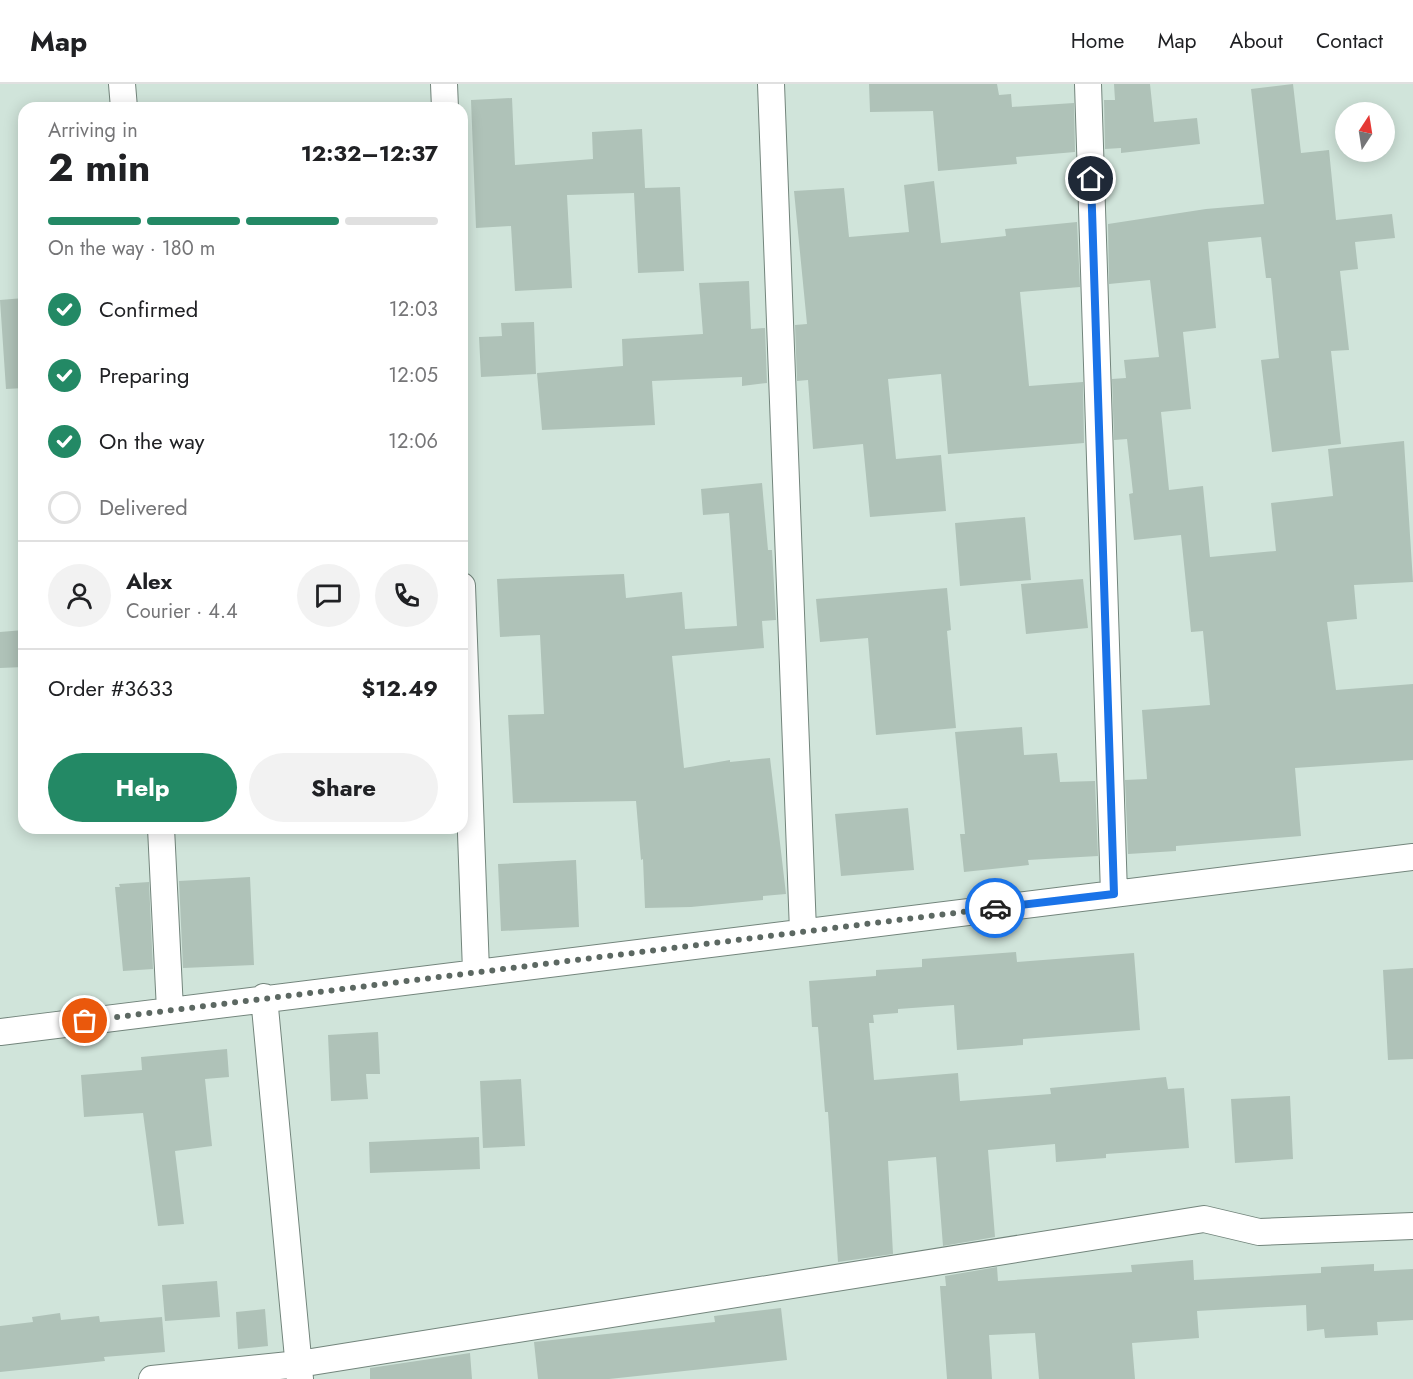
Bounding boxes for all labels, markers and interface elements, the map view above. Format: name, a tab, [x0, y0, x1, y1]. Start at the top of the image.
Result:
text: Map	[30, 21, 87, 62]
text: Home	[1071, 26, 1124, 56]
text: Map	[1157, 26, 1197, 56]
text: About	[1230, 26, 1283, 56]
text: Contact	[1316, 26, 1383, 56]
north arrow	[1335, 102, 1395, 162]
map controls	[1335, 102, 1395, 162]
text: Arriving in	[48, 116, 138, 145]
text: 12:32–12:37	[301, 137, 438, 169]
text: 2 min	[48, 139, 150, 196]
pin	[1065, 153, 1116, 204]
icon: home	[1074, 162, 1107, 195]
text: On the way · 180 m	[48, 234, 215, 263]
icon: check	[48, 293, 81, 326]
text: Confirmed	[99, 293, 198, 325]
text: 12:03	[389, 295, 438, 324]
icon: check	[48, 359, 81, 392]
text: Preparing	[99, 359, 190, 391]
text: 12:05	[388, 361, 438, 390]
icon: check	[48, 425, 81, 458]
text: On the way	[99, 425, 204, 457]
text: 12:06	[388, 427, 438, 456]
text: Delivered	[99, 491, 188, 523]
button: person	[48, 564, 111, 627]
button: chat	[297, 564, 360, 627]
button: phone	[375, 564, 438, 627]
text: Alex	[126, 565, 172, 597]
text: Courier · 4.4	[126, 597, 238, 626]
text: Order #3633	[48, 672, 173, 704]
text: $12.49	[362, 672, 438, 704]
button: Help	[48, 753, 237, 822]
button: Share	[249, 753, 438, 822]
courier	[965, 878, 1025, 938]
icon: car	[979, 892, 1012, 925]
pin	[59, 995, 110, 1046]
icon: bag	[68, 1004, 101, 1037]

